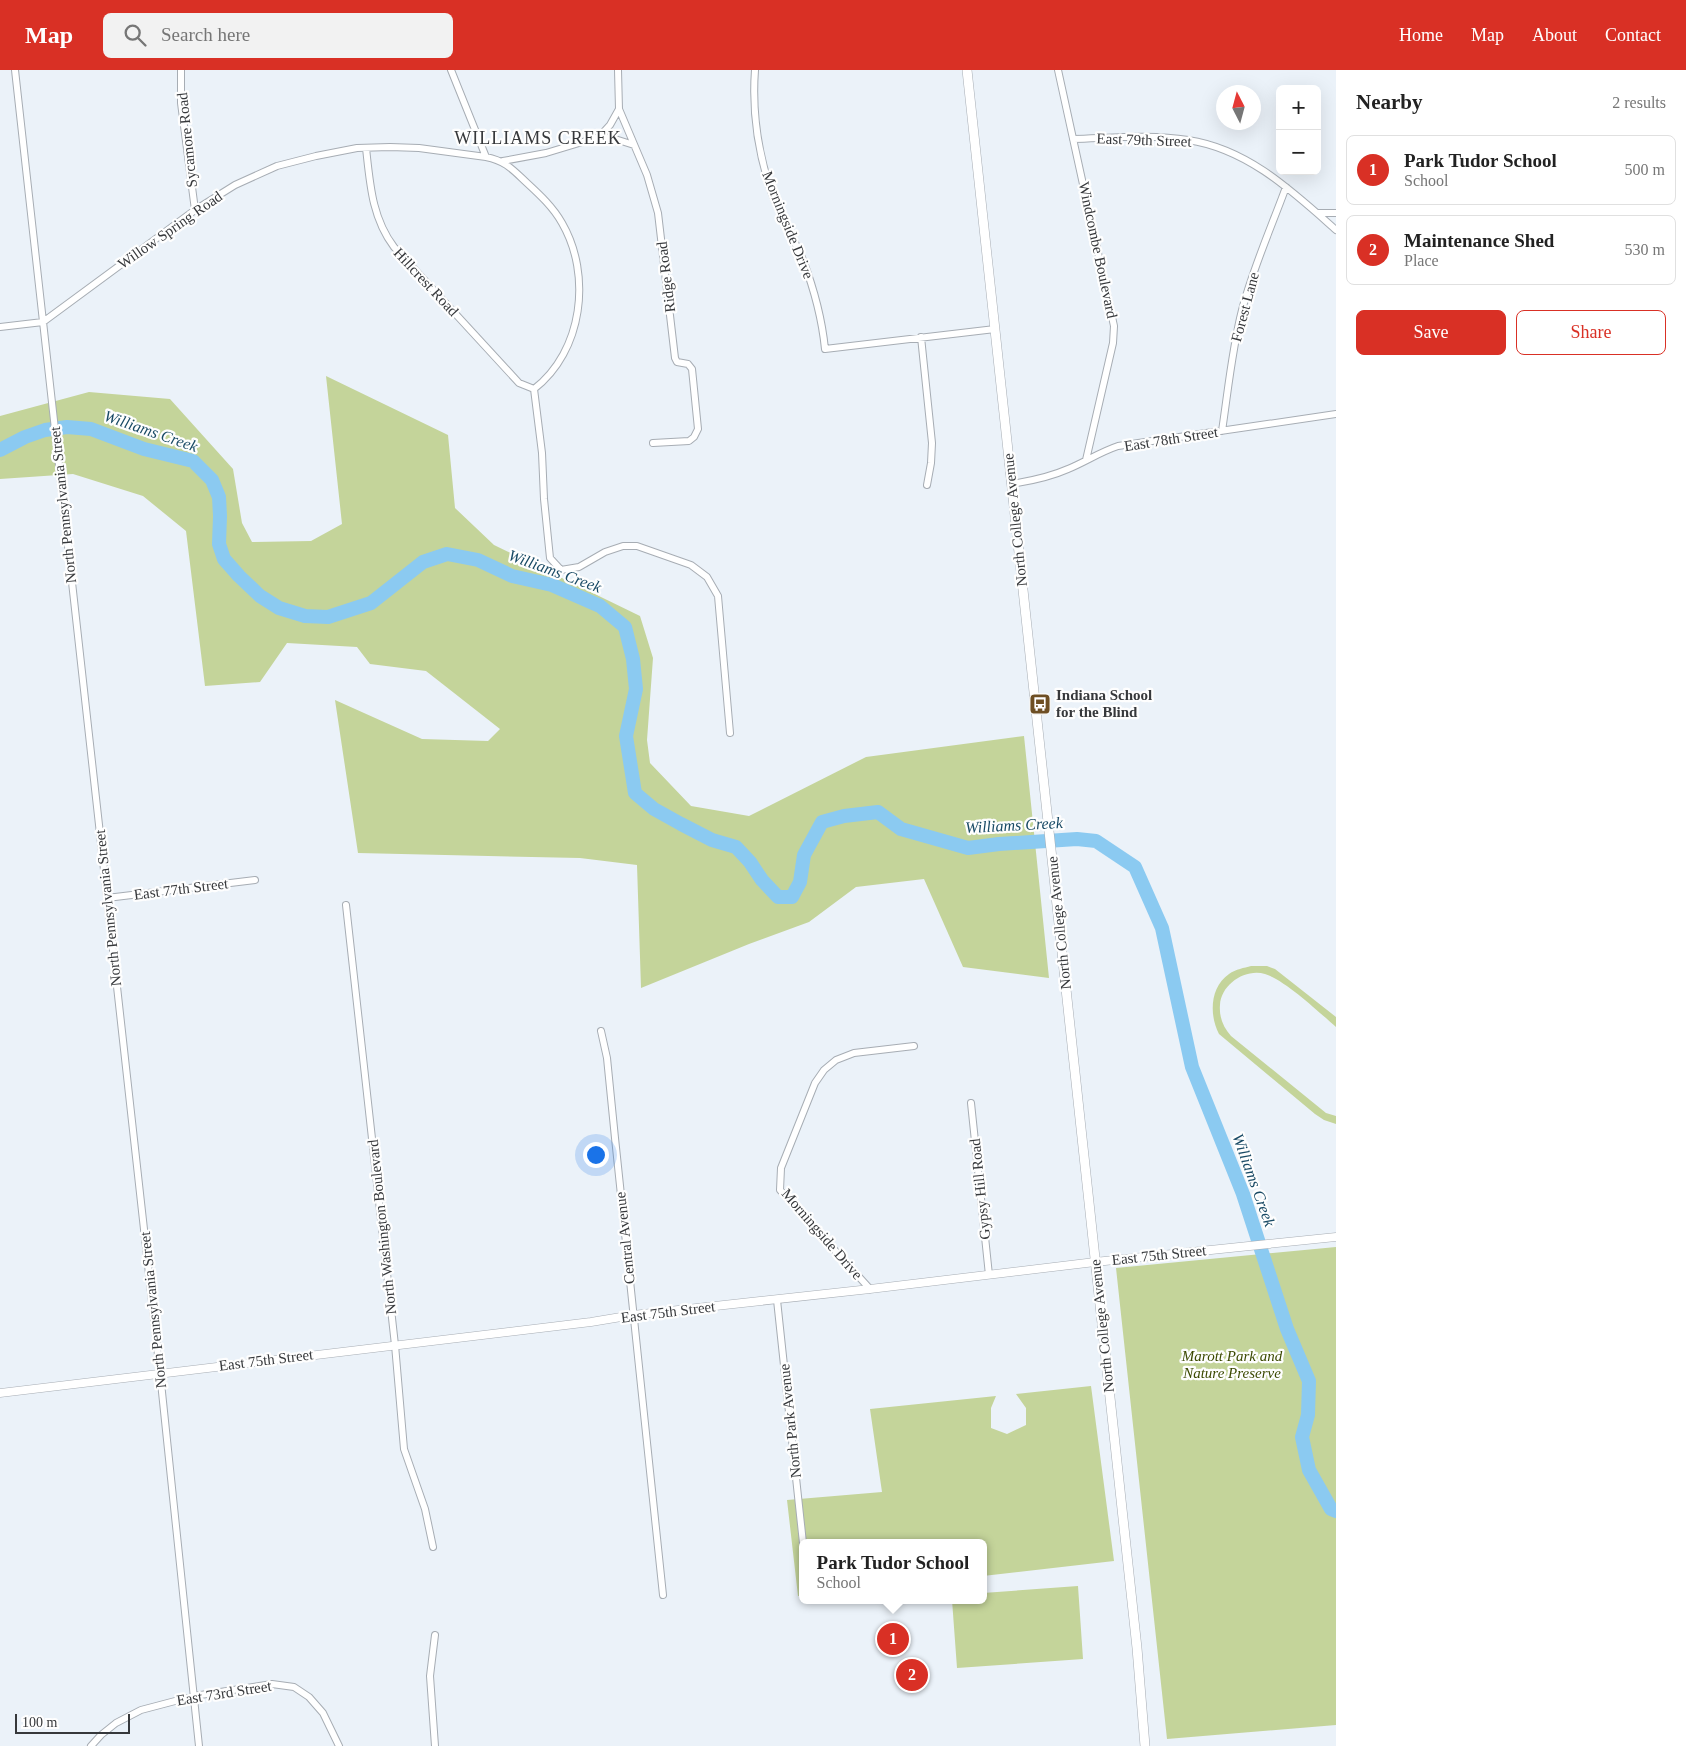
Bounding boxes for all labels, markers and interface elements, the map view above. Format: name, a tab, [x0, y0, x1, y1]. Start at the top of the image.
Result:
search box	[103, 13, 453, 58]
icon: search	[121, 21, 149, 49]
text: Map	[25, 22, 73, 48]
text: Search here	[161, 24, 250, 45]
text: Home	[1399, 25, 1443, 45]
text: Map	[1471, 25, 1504, 45]
text: About	[1532, 25, 1577, 45]
text: Contact	[1605, 25, 1661, 45]
north arrow	[1216, 85, 1261, 130]
map controls	[1276, 85, 1321, 175]
button: +	[1276, 85, 1321, 130]
text: Nearby	[1356, 90, 1423, 114]
street label: Sycamore Road	[174, 91, 200, 188]
text: 2 results	[1612, 94, 1666, 111]
district label: WILLIAMS CREEK	[454, 128, 622, 148]
street label: East 79th Street	[1096, 130, 1193, 150]
button: −	[1276, 130, 1321, 175]
text: Park Tudor School	[1404, 150, 1557, 171]
text: 1	[1369, 161, 1377, 178]
text: 500 m	[1625, 161, 1665, 178]
street label: Morningside Drive	[759, 169, 817, 281]
text: School	[1404, 172, 1448, 189]
street label: Windcombe Boulevard	[1076, 180, 1120, 320]
street label: Willow Spring Road	[115, 188, 226, 272]
text: Maintenance Shed	[1404, 230, 1554, 251]
street label: Ridge Road	[654, 240, 678, 313]
text: 2	[1369, 241, 1377, 258]
text: 530 m	[1625, 241, 1665, 258]
street label: Hillcrest Road	[390, 245, 462, 320]
text: Place	[1404, 252, 1439, 269]
street label: Forest Lane	[1228, 270, 1262, 343]
button: Save	[1356, 310, 1506, 355]
button: Share	[1516, 310, 1666, 355]
water label: Williams Creek	[102, 407, 201, 455]
street label: East 78th Street	[1123, 424, 1220, 454]
street label: North Pennsylvania Street	[47, 425, 79, 584]
street label: North College Avenue	[1000, 452, 1030, 587]
water label: Williams Creek	[506, 546, 605, 596]
place label: Indiana School for the Blind	[1056, 687, 1152, 720]
bus stop icon: Indiana School for the Blind	[1028, 692, 1052, 716]
water label: Williams Creek	[965, 814, 1064, 836]
street label: North Pennsylvania Street	[92, 828, 124, 987]
street label: North College Avenue	[1044, 855, 1074, 990]
street label: East 77th Street	[133, 875, 230, 903]
water label: Williams Creek	[1229, 1131, 1279, 1230]
street label: Gypsy Hill Road	[967, 1137, 993, 1240]
street label: North Washington Boulevard	[365, 1138, 399, 1315]
your location	[583, 1142, 609, 1168]
street label: Morningside Drive	[778, 1186, 866, 1283]
street label: Central Avenue	[612, 1191, 638, 1285]
street label: North Pennsylvania Street	[137, 1230, 169, 1389]
street label: East 75th Street	[1111, 1242, 1208, 1268]
street label: North College Avenue	[1087, 1258, 1117, 1393]
street label: East 75th Street	[620, 1298, 717, 1326]
street label: East 75th Street	[218, 1346, 315, 1374]
park label: Marott Park and Nature Preserve	[1181, 1348, 1283, 1381]
street label: North Park Avenue	[776, 1363, 804, 1479]
popup	[799, 1539, 987, 1604]
text: Park Tudor School	[817, 1552, 969, 1573]
text: School	[817, 1574, 861, 1591]
pin: 1	[877, 1620, 909, 1658]
pin: 2	[896, 1656, 928, 1694]
street label: East 73rd Street	[175, 1677, 273, 1708]
scale bar	[15, 1711, 130, 1734]
text: 100 m	[22, 1715, 57, 1730]

